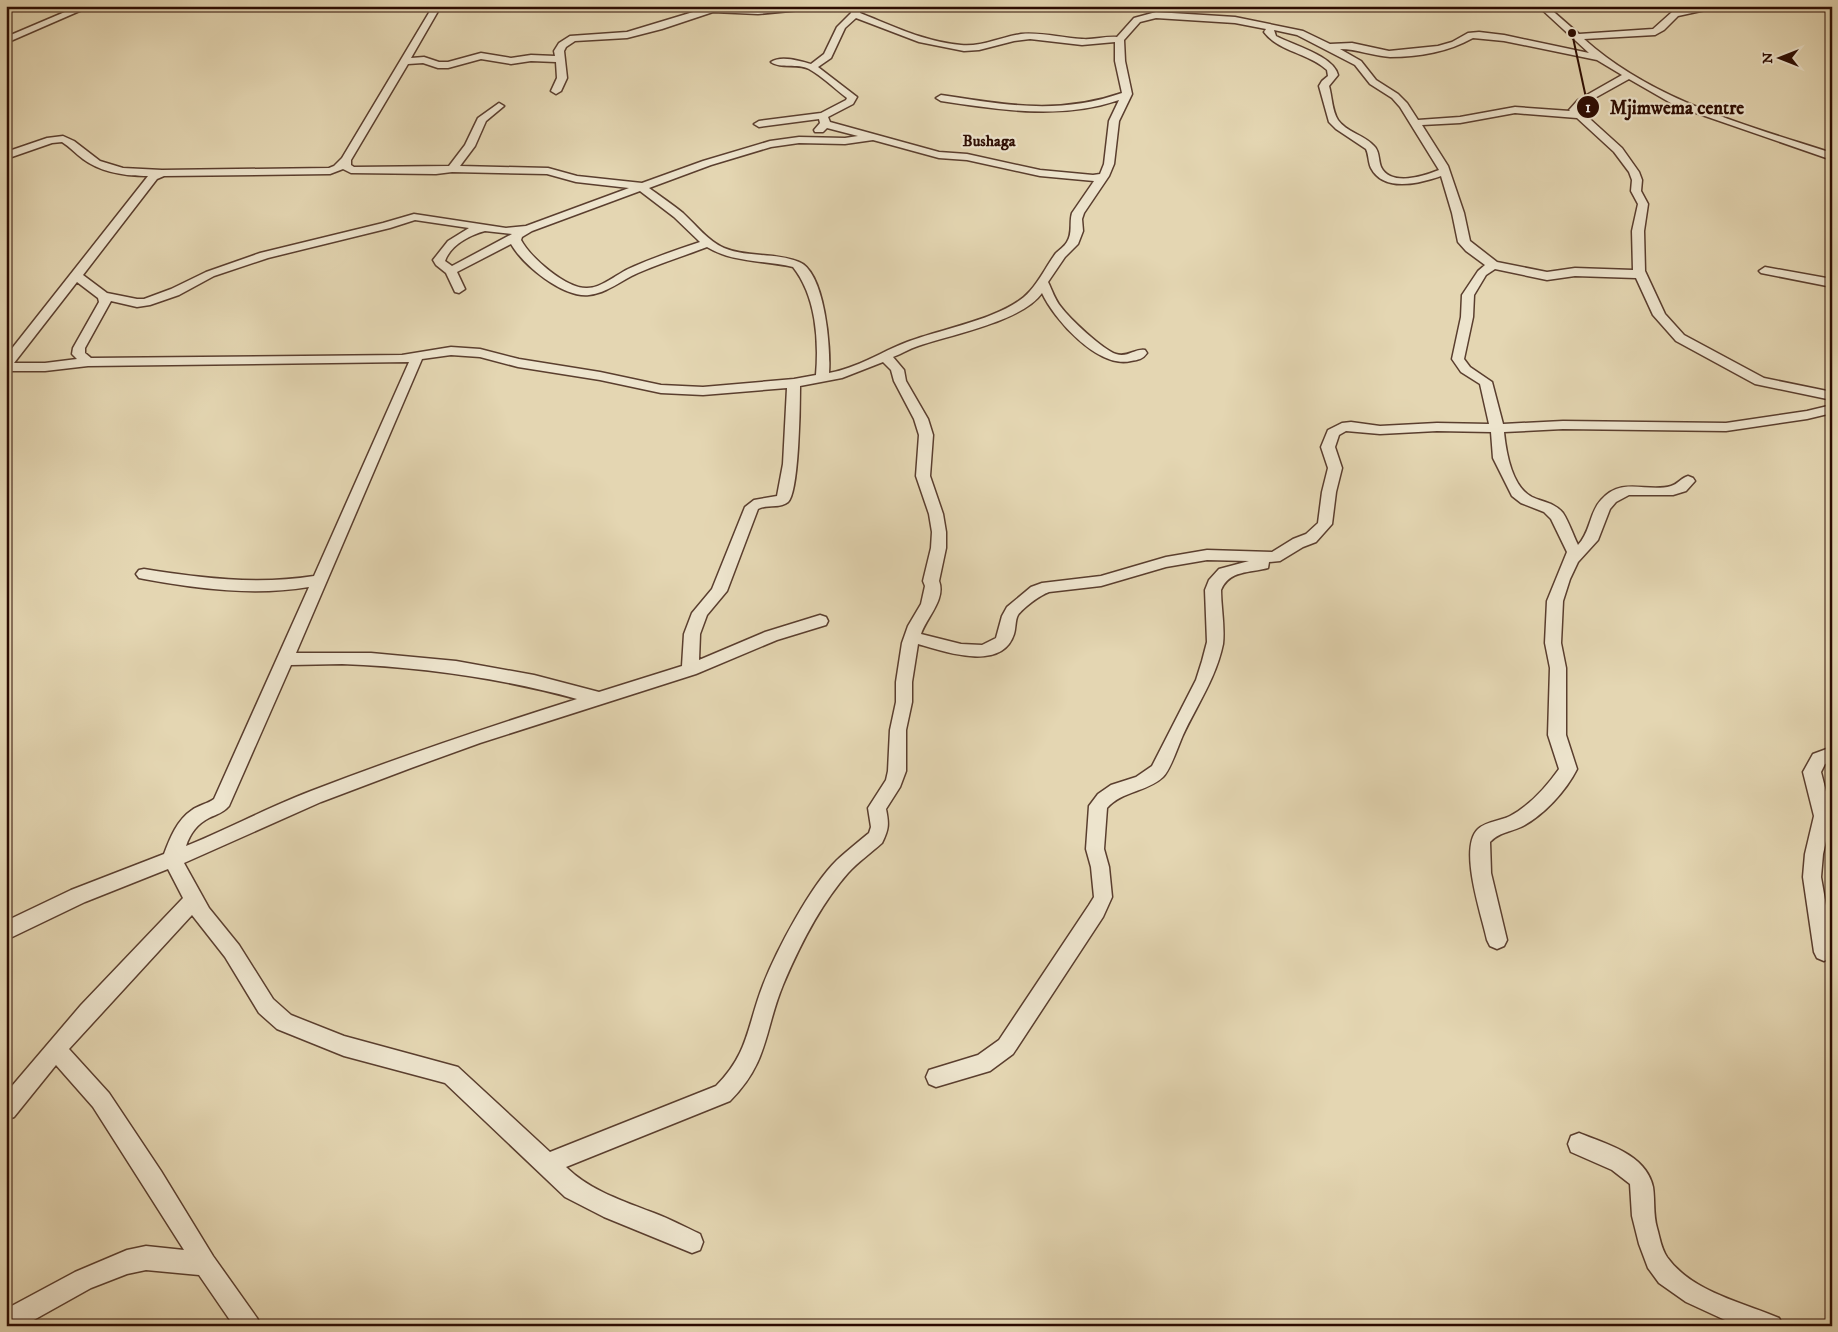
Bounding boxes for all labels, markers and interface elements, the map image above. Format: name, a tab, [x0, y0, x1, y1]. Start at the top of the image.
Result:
north arrow	[1756, 32, 1806, 82]
text: N	[1759, 52, 1777, 64]
callout: Mjimwema centre	[1575, 90, 1754, 124]
text: Mjimwema centre	[1610, 97, 1744, 121]
text: 1	[1585, 98, 1591, 117]
district label: Bushaga	[963, 131, 1017, 151]

